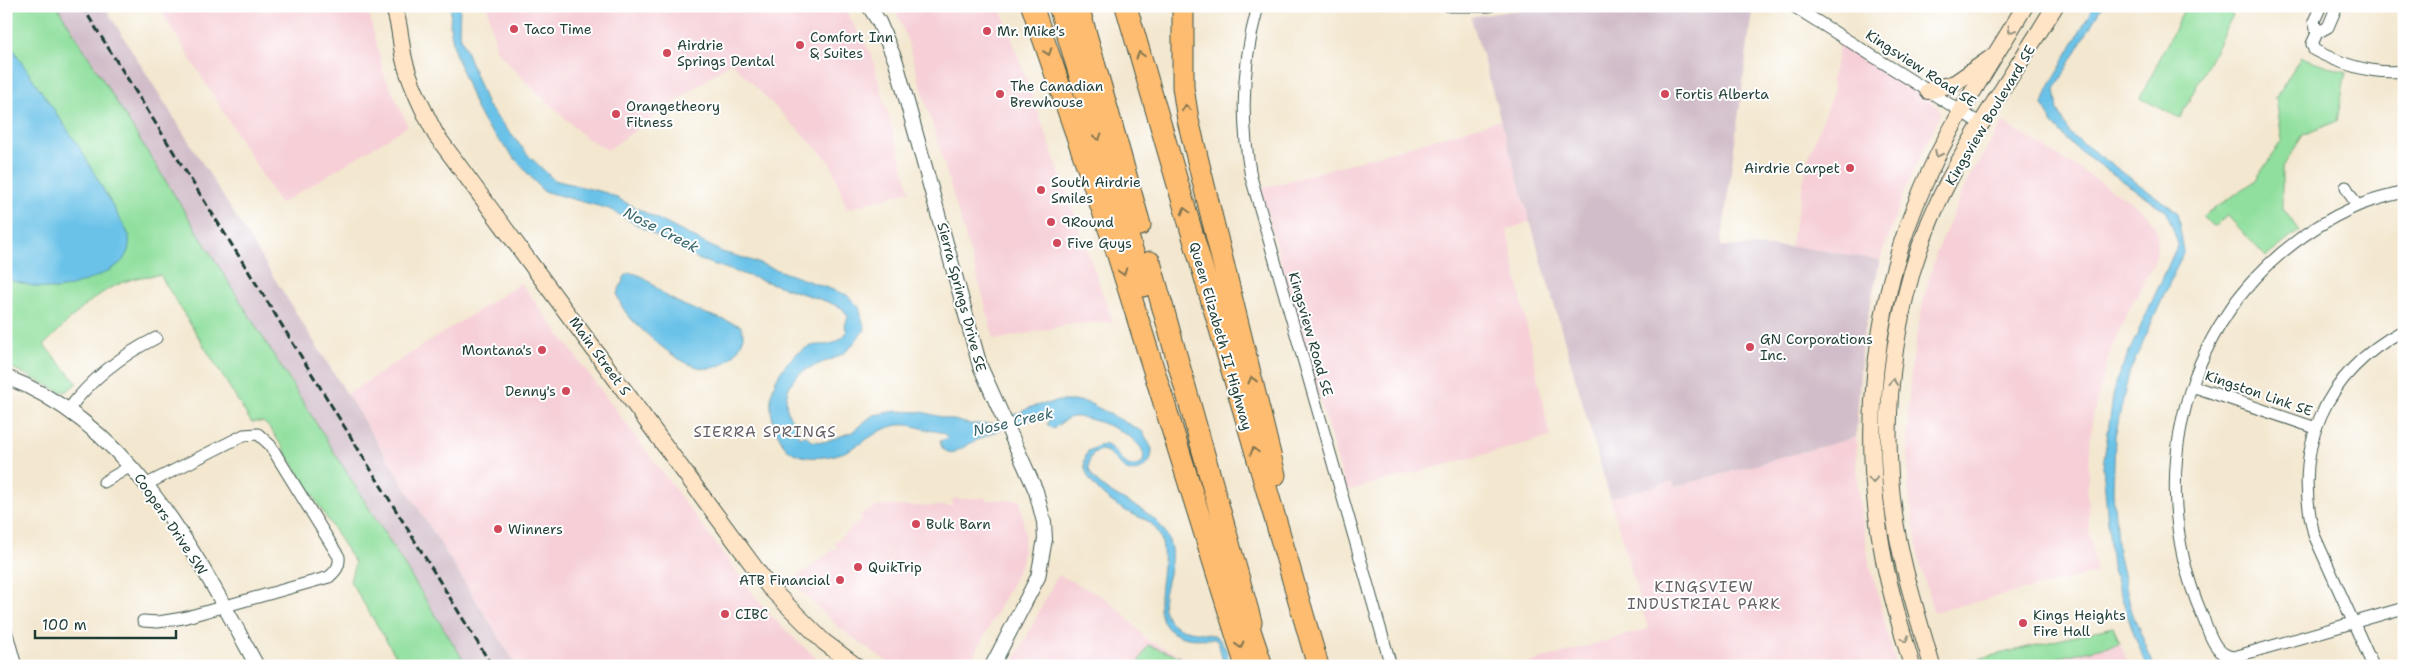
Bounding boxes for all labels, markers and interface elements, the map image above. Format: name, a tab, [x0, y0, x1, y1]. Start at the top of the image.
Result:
place label: Taco Time	[524, 20, 592, 38]
place label: Mr. Mike's	[997, 22, 1065, 40]
marker: Taco Time	[508, 23, 520, 35]
marker: Mr. Mike's	[981, 25, 993, 37]
street label: Kingsview Road SE	[1862, 25, 1980, 111]
one-way arrow	[2007, 25, 2017, 34]
place label: Comfort Inn & Suites	[810, 28, 894, 62]
place label: Airdrie Springs Dental	[677, 36, 775, 70]
marker: Comfort Inn & Suites	[794, 39, 806, 51]
street label: Kingsview Boulevard SE	[1941, 41, 2039, 188]
marker: Airdrie Springs Dental	[661, 47, 673, 59]
one-way arrow	[1042, 48, 1052, 56]
one-way arrow	[1135, 50, 1146, 59]
place label: The Canadian Brewhouse	[1010, 77, 1104, 111]
place label: Fortis Alberta	[1675, 85, 1769, 103]
marker: The Canadian Brewhouse	[994, 88, 1006, 100]
marker: Fortis Alberta	[1659, 88, 1671, 100]
place label: Orangetheory Fitness	[626, 97, 720, 131]
one-way arrow	[1182, 104, 1192, 112]
marker: Orangetheory Fitness	[610, 108, 622, 120]
one-way arrow	[1093, 132, 1103, 140]
one-way arrow	[1934, 149, 1944, 158]
place label: Airdrie Carpet	[1744, 159, 1840, 177]
marker: Airdrie Carpet	[1844, 162, 1856, 174]
place label: South Airdrie Smiles	[1051, 173, 1141, 207]
marker: South Airdrie Smiles	[1035, 184, 1047, 196]
water label: Nose Creek	[620, 202, 702, 258]
one-way arrow	[1180, 207, 1190, 216]
place label: 9Round	[1061, 213, 1114, 231]
marker: 9Round	[1045, 216, 1057, 228]
street label: Sierra Springs Drive SE	[933, 220, 991, 374]
place label: Five Guys	[1067, 234, 1132, 252]
marker: Five Guys	[1051, 237, 1063, 249]
street label: Queen Elizabeth II Highway	[1185, 240, 1257, 432]
one-way arrow	[1118, 268, 1128, 276]
street label: Kingsview Road SE	[1285, 270, 1337, 398]
street label: Main Street S	[565, 313, 635, 399]
place label: GN Corporations Inc.	[1760, 330, 1873, 364]
place label: Montana's	[462, 341, 532, 359]
marker: GN Corporations Inc.	[1744, 341, 1756, 353]
marker: Montana's	[536, 344, 548, 356]
street label: Kingston Link SE	[2203, 366, 2315, 420]
one-way arrow	[1247, 376, 1258, 385]
one-way arrow	[1887, 378, 1898, 386]
place label: Denny's	[505, 382, 556, 400]
marker: Denny's	[560, 385, 572, 397]
water label: Nose Creek	[971, 403, 1056, 441]
district label: SIERRA SPRINGS	[693, 422, 837, 442]
one-way arrow	[1249, 447, 1260, 456]
street label: Coopers Drive SW	[130, 470, 212, 578]
one-way arrow	[1868, 476, 1879, 484]
place label: Bulk Barn	[926, 515, 991, 533]
marker: Bulk Barn	[910, 518, 922, 530]
place label: Winners	[508, 520, 563, 538]
marker: Winners	[492, 523, 504, 535]
place label: QuikTrip	[868, 558, 922, 576]
marker: QuikTrip	[852, 561, 864, 573]
place label: ATB Financial	[739, 571, 831, 589]
marker: ATB Financial	[834, 574, 846, 586]
district label: KINGSVIEW INDUSTRIAL PARK	[1627, 577, 1781, 614]
place label: CIBC	[735, 605, 768, 623]
place label: Kings Heights Fire Hall	[2033, 606, 2126, 640]
scale bar	[35, 607, 176, 639]
marker: CIBC	[719, 608, 731, 620]
text: 100 m	[42, 615, 87, 635]
marker: Kings Heights Fire Hall	[2017, 617, 2029, 629]
one-way arrow	[1899, 634, 1909, 643]
one-way arrow	[1234, 640, 1244, 648]

